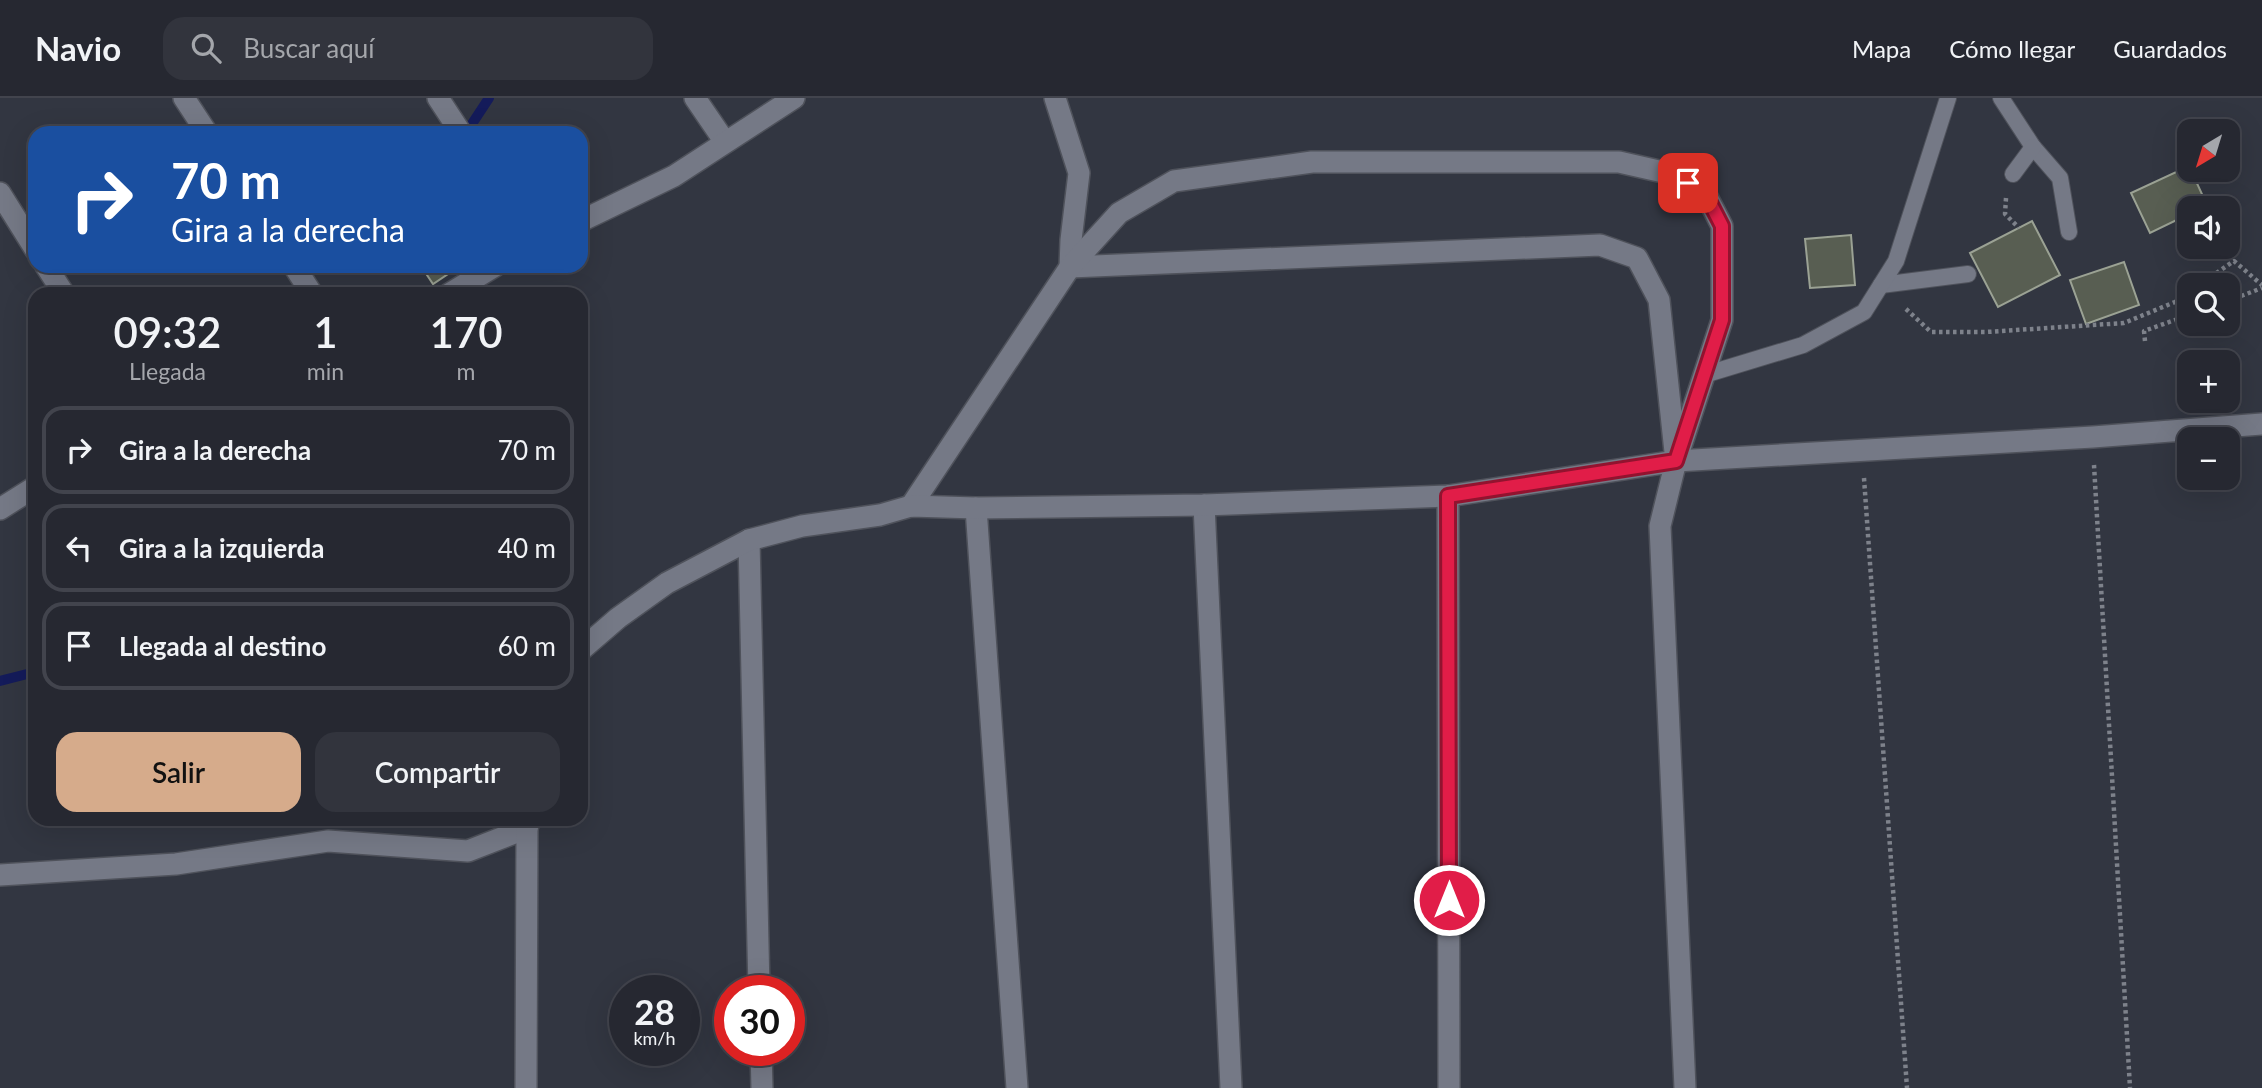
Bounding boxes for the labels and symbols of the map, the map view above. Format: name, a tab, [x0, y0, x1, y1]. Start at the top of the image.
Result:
north arrow	[2177, 119, 2240, 182]
pin	[1658, 153, 1718, 213]
position arrow	[1412, 863, 1486, 937]
speed limit sign: 30	[714, 975, 805, 1066]

